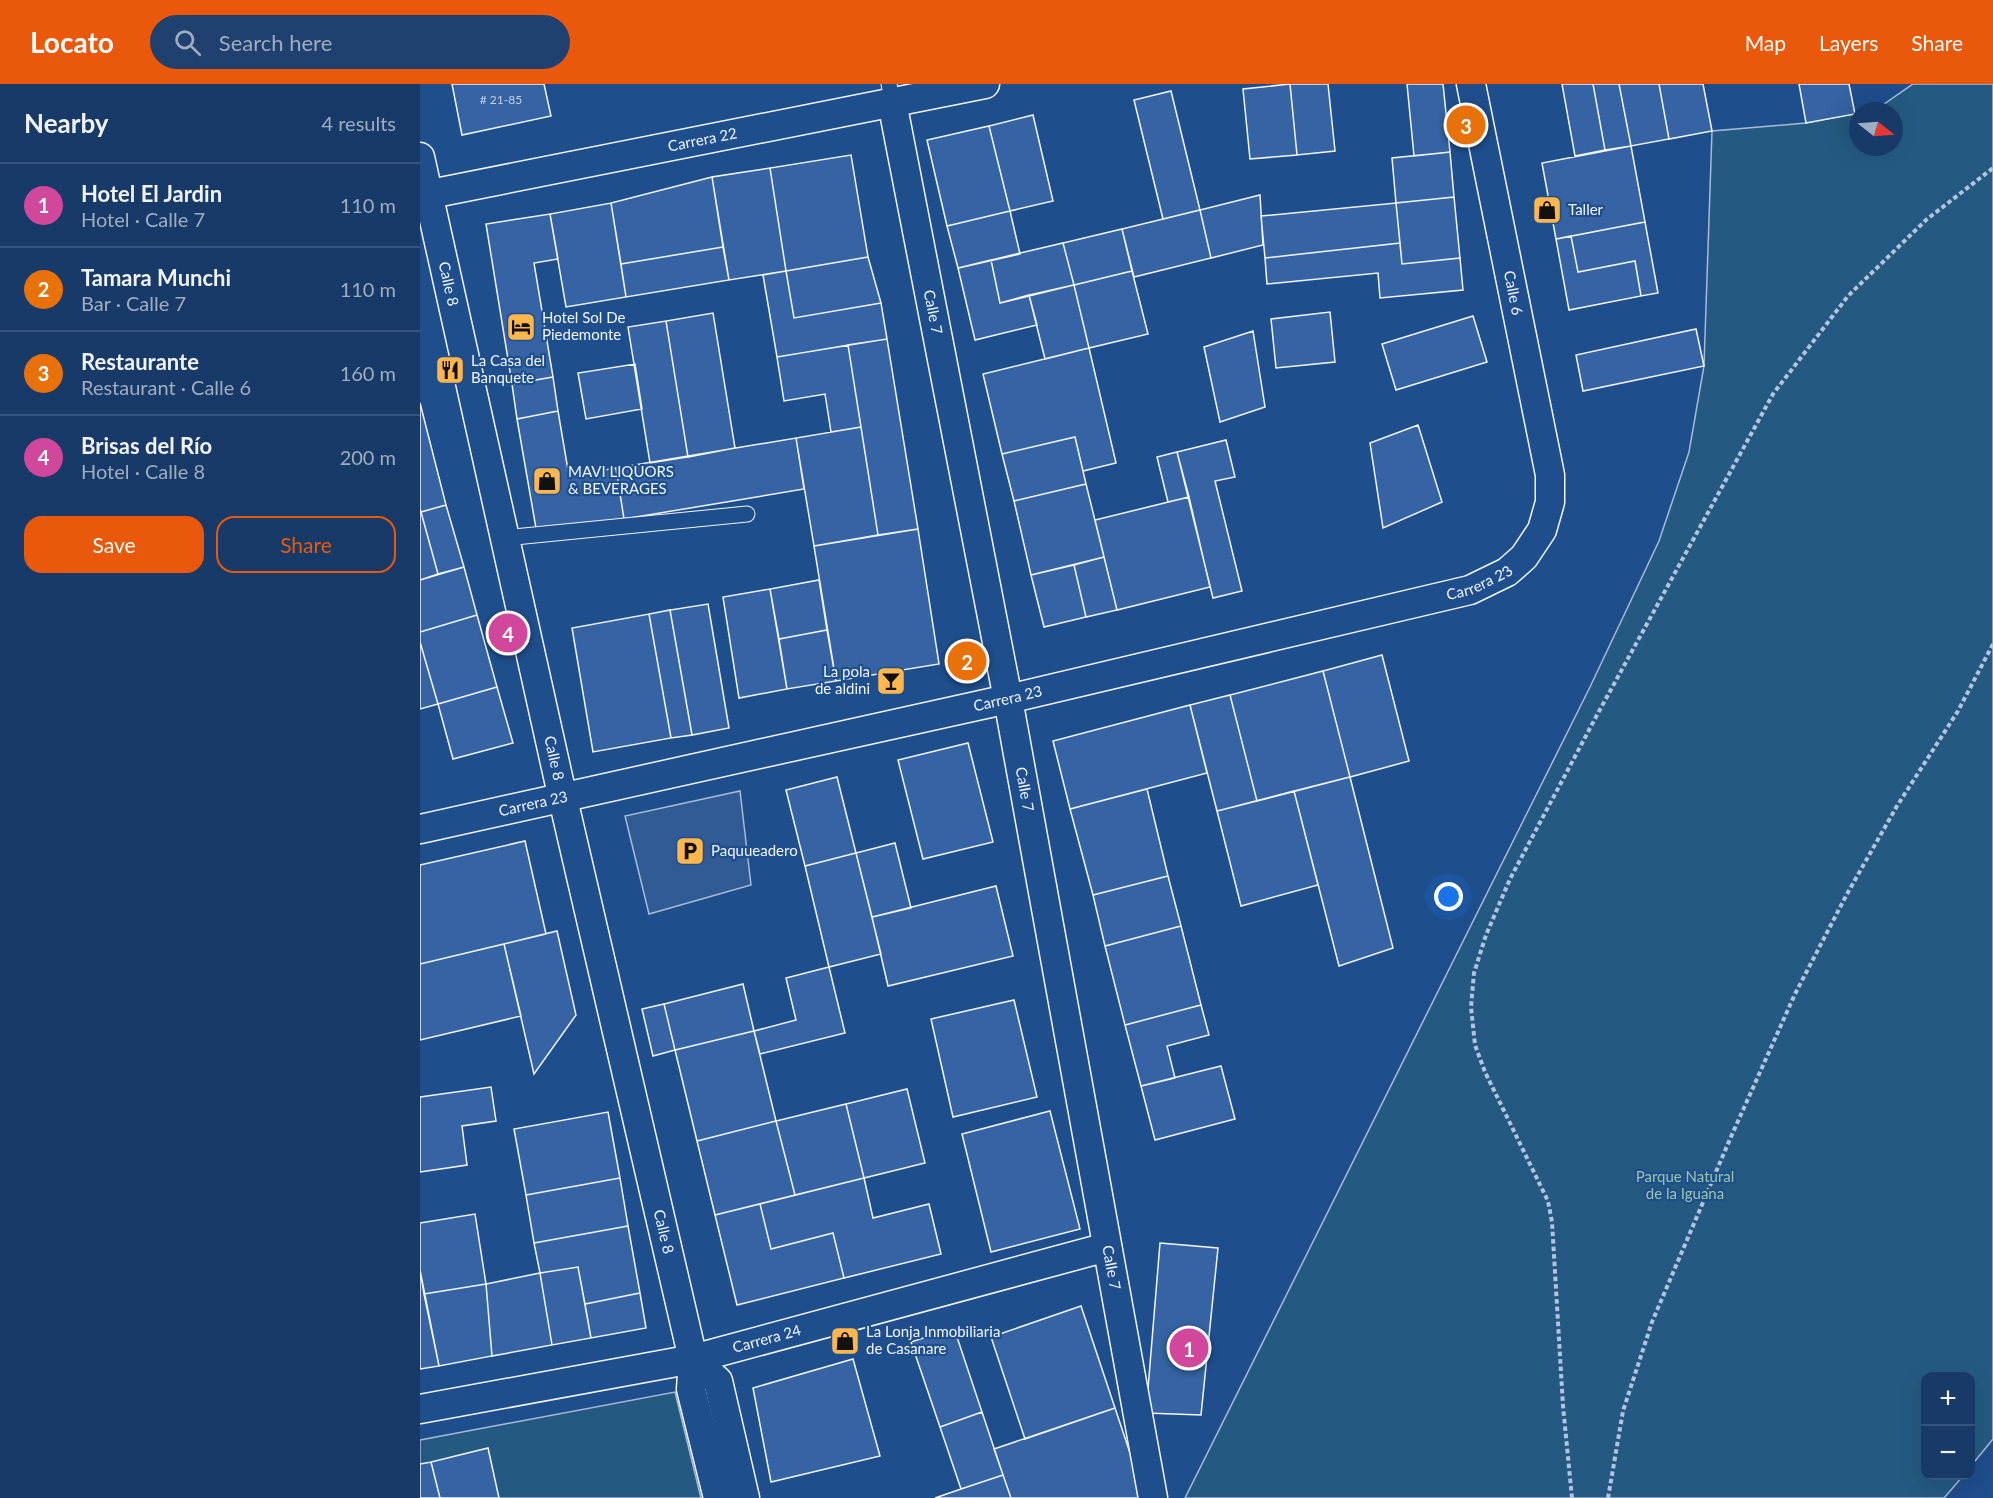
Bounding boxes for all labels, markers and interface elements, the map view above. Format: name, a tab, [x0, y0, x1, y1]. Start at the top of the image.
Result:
search box	[150, 15, 570, 69]
text: Locato	[30, 25, 114, 59]
icon: search	[171, 26, 204, 59]
text: Search here	[219, 29, 332, 56]
text: Map	[1745, 30, 1786, 55]
text: Layers	[1819, 30, 1878, 55]
text: Share	[1911, 30, 1963, 55]
house number: # 21-85	[480, 92, 522, 107]
pin: 3	[1446, 102, 1486, 147]
north arrow	[1849, 102, 1903, 156]
text: Nearby	[24, 107, 109, 139]
text: 4 results	[321, 111, 396, 135]
street label: Carrera 22	[666, 123, 738, 155]
text: Hotel El Jardin	[81, 180, 222, 207]
text: 1	[38, 193, 49, 217]
text: 110 m	[340, 193, 396, 217]
shop icon: Taller	[1531, 194, 1563, 226]
place label: Taller	[1568, 200, 1604, 218]
text: Hotel · Calle 7	[81, 207, 205, 231]
street label: Calle 8	[436, 260, 463, 308]
text: Tamara Munchi	[81, 264, 231, 291]
street label: Calle 6	[1501, 269, 1527, 317]
text: 2	[38, 277, 49, 301]
text: 110 m	[340, 277, 396, 301]
street label: Calle 7	[921, 288, 947, 336]
text: Bar · Calle 7	[81, 291, 186, 315]
place label: Hotel Sol De Piedemonte	[542, 308, 626, 343]
hotel icon: Hotel Sol De Piedemonte	[505, 311, 537, 343]
text: Restaurante	[81, 348, 199, 375]
place label: La Casa del Banquete	[471, 351, 545, 386]
restaurant icon: La Casa del Banquete	[434, 354, 466, 386]
text: 3	[38, 361, 49, 385]
text: 160 m	[340, 361, 396, 385]
text: Restaurant · Calle 6	[81, 375, 251, 399]
text: Brisas del Río	[81, 432, 212, 459]
text: 4	[38, 445, 49, 469]
text: 200 m	[340, 445, 396, 469]
text: Hotel · Calle 8	[81, 459, 205, 483]
place label: MAVI LIQUORS & BEVERAGES	[568, 462, 674, 497]
shop icon: MAVI LIQUORS & BEVERAGES	[531, 465, 563, 497]
button: Save	[24, 516, 204, 573]
button: Share	[216, 516, 396, 573]
street label: Carrera 23	[1444, 561, 1516, 603]
pin: 4	[488, 610, 527, 656]
pin: 2	[948, 638, 986, 684]
place label: La pola de aldini	[815, 662, 870, 697]
bar icon: La pola de aldini	[875, 665, 907, 697]
street label: Carrera 23	[971, 681, 1044, 714]
street label: Calle 8	[541, 734, 569, 782]
street label: Calle 7	[1013, 765, 1038, 813]
street label: Carrera 23	[497, 787, 569, 819]
parking icon: Paquueadero	[674, 835, 706, 867]
place label: Paquueadero	[711, 841, 798, 859]
your location	[1434, 882, 1463, 911]
park label: Parque Natural de la Iguana	[1636, 1167, 1734, 1202]
street label: Calle 8	[651, 1208, 678, 1256]
street label: Calle 7	[1099, 1244, 1125, 1291]
street label: Carrera 24	[730, 1320, 803, 1356]
place label: La Lonja Inmobiliaria de Casanare	[866, 1322, 1000, 1357]
shop icon: La Lonja Inmobiliaria de Casanare	[829, 1325, 861, 1357]
pin: 1	[1170, 1326, 1208, 1370]
map controls	[1921, 1372, 1975, 1480]
button: +	[1921, 1372, 1975, 1426]
button: −	[1921, 1426, 1975, 1480]

